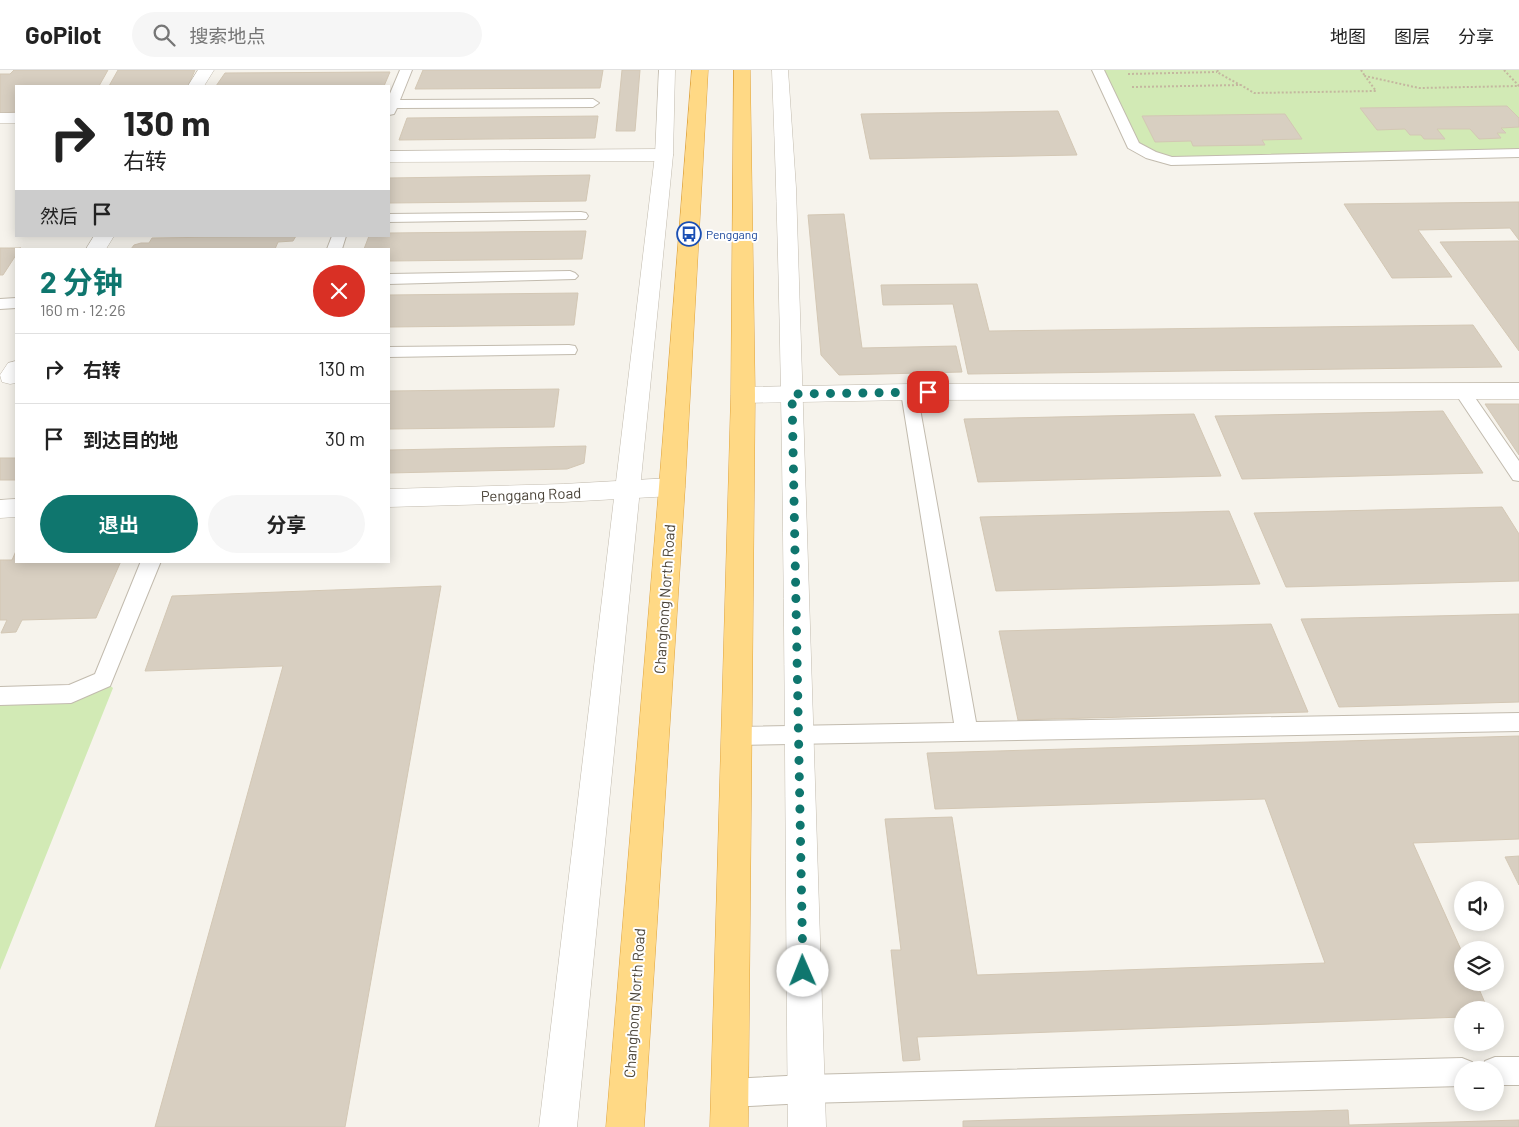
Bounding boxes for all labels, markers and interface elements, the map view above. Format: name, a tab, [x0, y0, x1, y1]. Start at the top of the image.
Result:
search box	[132, 12, 482, 57]
text: GoPilot	[25, 20, 102, 49]
icon: search	[150, 21, 178, 49]
text: 搜索地点	[190, 24, 266, 47]
text: 地图	[1330, 25, 1366, 47]
text: 图层	[1394, 25, 1430, 47]
text: 分享	[1458, 25, 1494, 47]
text: 130 m	[123, 101, 210, 143]
icon: right	[40, 105, 105, 170]
text: 右转	[123, 147, 167, 173]
icon: arrive	[88, 200, 116, 228]
text: 然后	[40, 204, 78, 227]
bus stop icon: Penggang	[676, 221, 702, 247]
place label: Penggang	[706, 227, 758, 241]
text: 2 分钟	[40, 263, 123, 299]
button: close	[313, 265, 365, 317]
text: 160 m · 12:26	[40, 300, 126, 319]
icon: right	[40, 355, 68, 383]
text: 130 m	[318, 357, 365, 380]
text: 右转	[83, 358, 121, 381]
pin	[907, 371, 949, 413]
icon: arrive	[914, 378, 942, 406]
icon: arrive	[40, 425, 68, 453]
text: 30 m	[325, 427, 365, 450]
text: 到达目的地	[83, 428, 178, 451]
street label: Penggang Road	[480, 483, 582, 505]
button: 退出	[40, 495, 198, 553]
button: 分享	[208, 495, 365, 553]
street label: Changhong North Road	[650, 524, 678, 674]
map controls	[1454, 881, 1504, 1111]
button: sound	[1454, 881, 1504, 931]
street label: Changhong North Road	[620, 928, 648, 1078]
button: layers	[1454, 941, 1504, 991]
position arrow	[776, 944, 828, 996]
button: +	[1454, 1001, 1504, 1051]
button: −	[1454, 1061, 1504, 1111]

